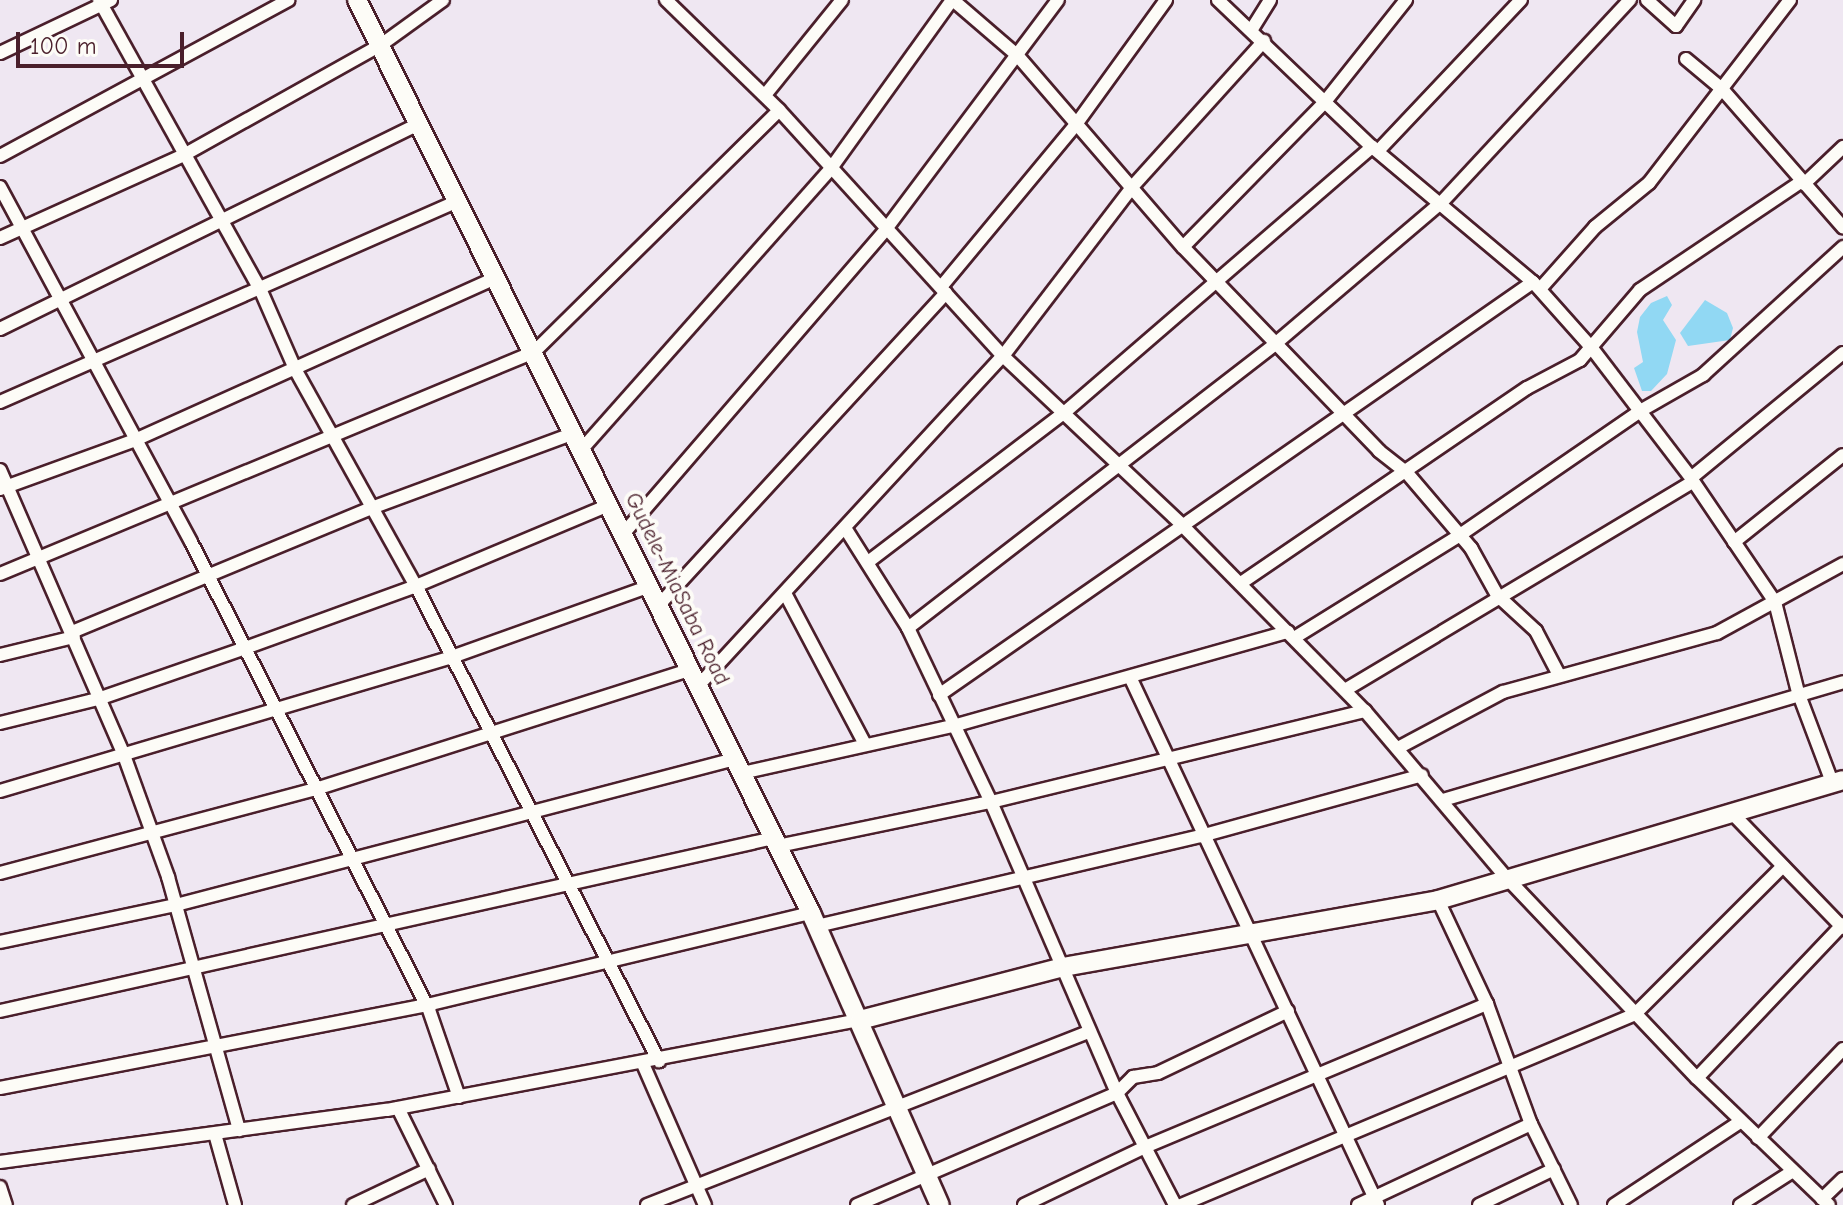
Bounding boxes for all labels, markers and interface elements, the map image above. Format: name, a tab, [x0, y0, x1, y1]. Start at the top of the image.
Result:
scale bar	[20, 16, 188, 66]
text: 100 m	[30, 32, 97, 60]
street label: Gudele-MiaSaba Road	[619, 489, 735, 689]

